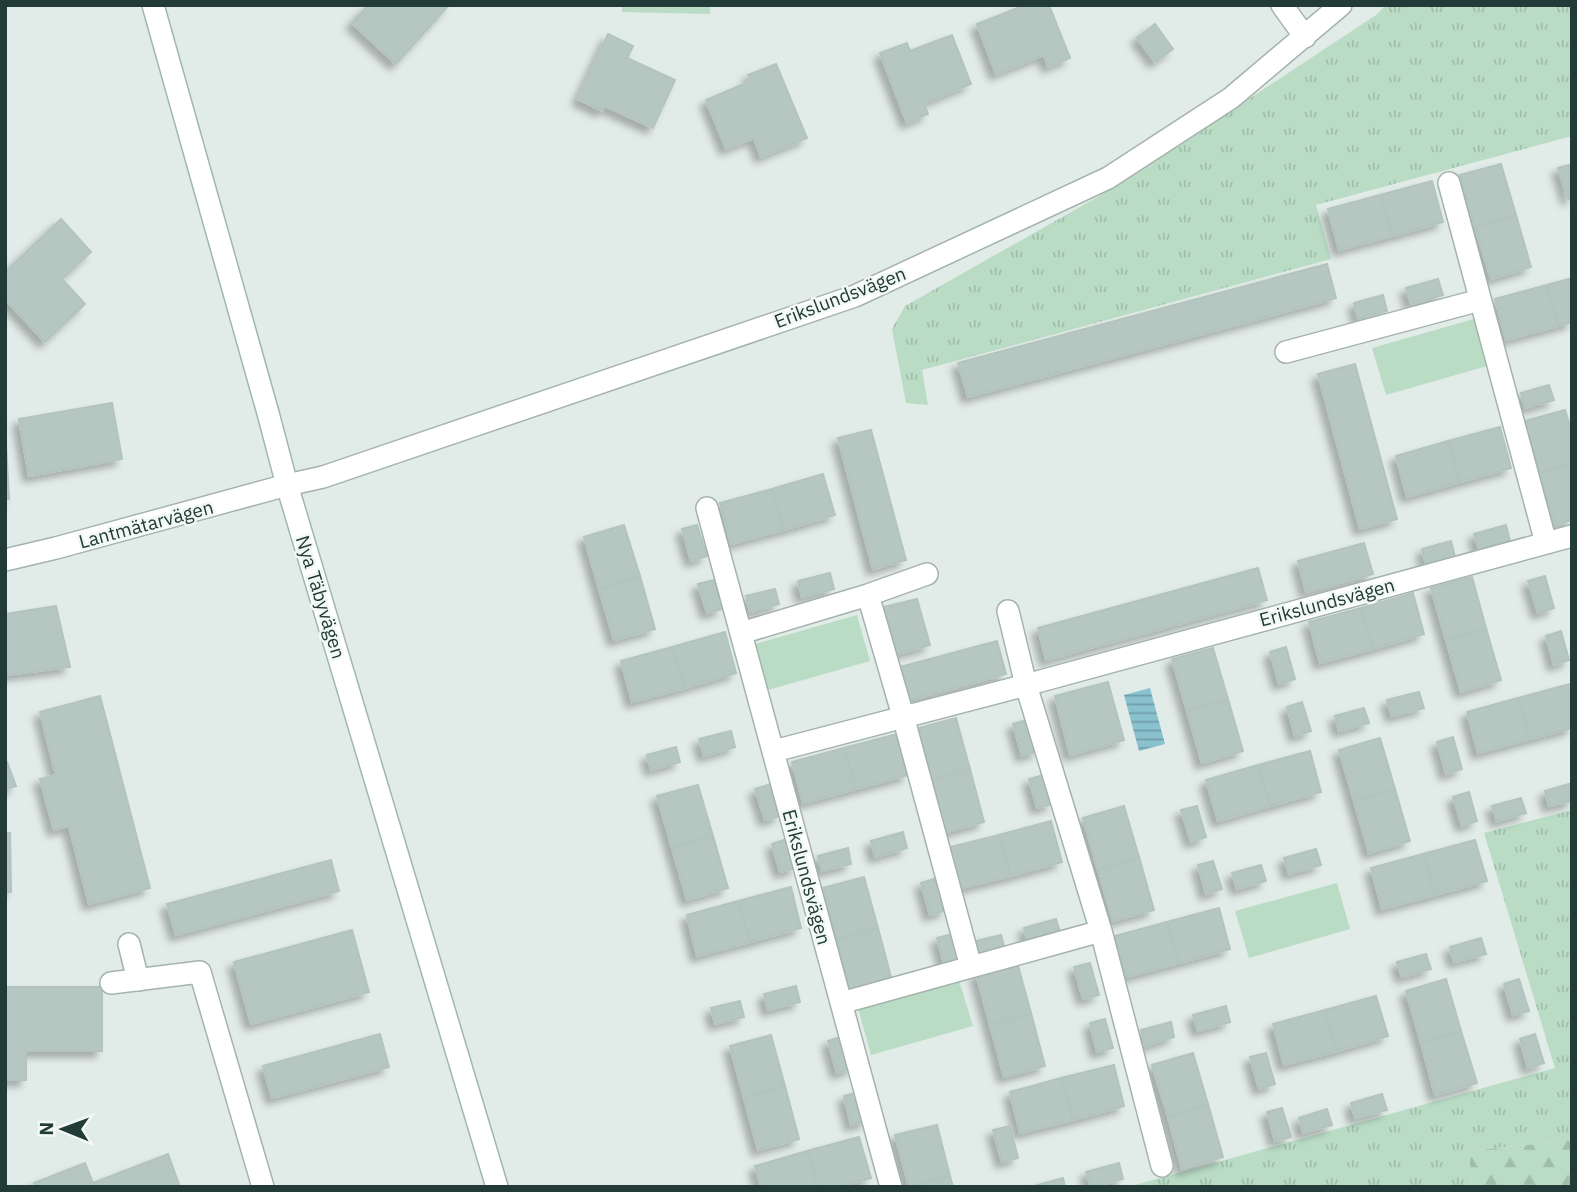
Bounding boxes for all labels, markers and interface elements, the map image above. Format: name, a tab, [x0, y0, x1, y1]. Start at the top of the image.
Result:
street label: Erikslundsvägen	[771, 261, 909, 333]
street label: Lantmätarvägen	[76, 495, 216, 553]
street label: Nya Täbyvägen	[291, 532, 351, 662]
street label: Erikslundsvägen	[1257, 572, 1397, 632]
street label: Erikslundsvägen	[777, 807, 837, 947]
north arrow	[28, 1094, 98, 1164]
text: N	[34, 1122, 58, 1136]

